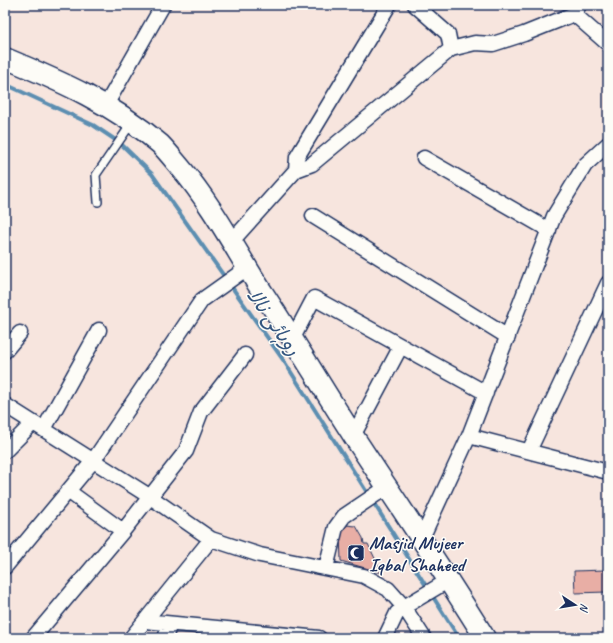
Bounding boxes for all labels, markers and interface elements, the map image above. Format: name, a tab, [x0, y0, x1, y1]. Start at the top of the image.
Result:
water label: روہائی نالا	[239, 284, 306, 363]
place label: Masjid Mujeer Iqbal Shaheed	[369, 531, 467, 577]
mosque icon: Masjid Mujeer Iqbal Shaheed	[346, 543, 366, 563]
north arrow	[555, 585, 595, 625]
text: N	[577, 602, 592, 614]

